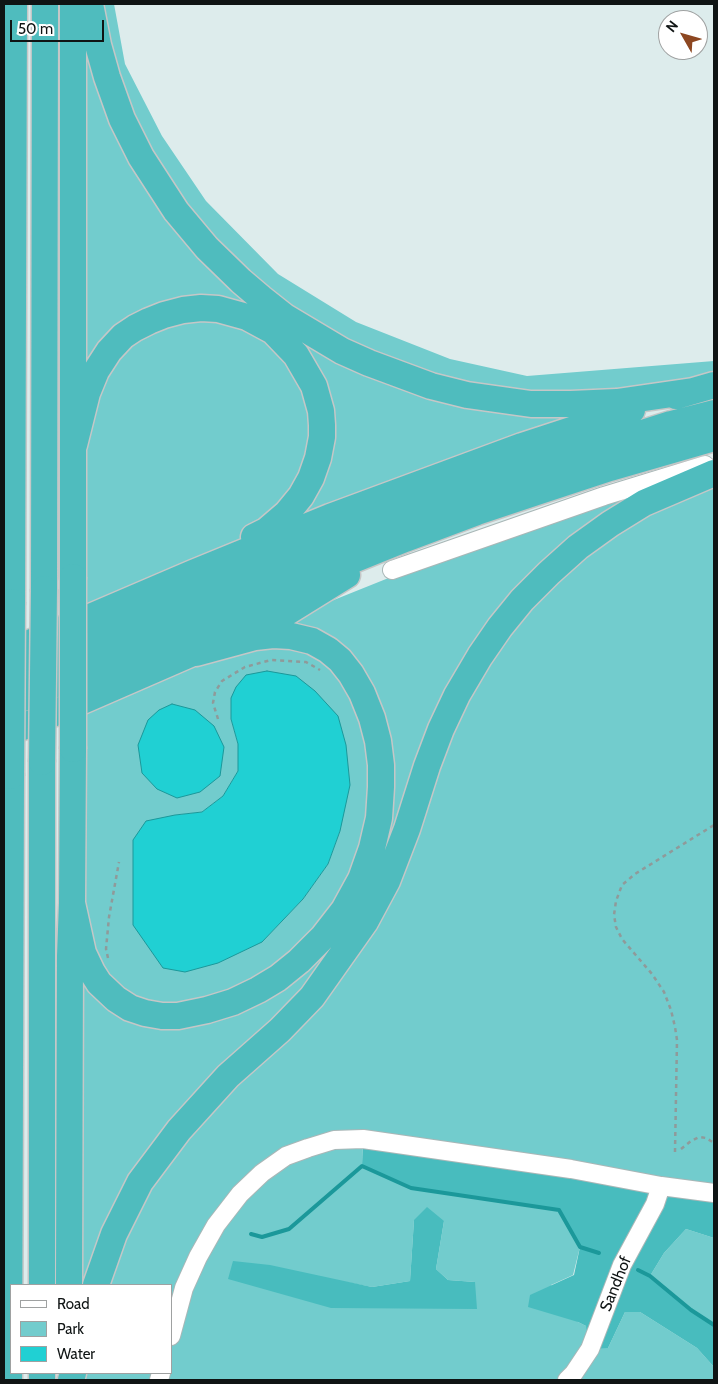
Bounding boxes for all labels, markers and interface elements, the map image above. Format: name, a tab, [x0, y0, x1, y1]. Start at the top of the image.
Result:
scale bar	[12, 10, 106, 42]
north arrow	[658, 10, 708, 60]
text: N	[662, 17, 682, 36]
text: 50 m	[18, 20, 53, 38]
street label: Sandhof	[596, 1254, 636, 1314]
legend	[10, 1284, 172, 1374]
text: Road	[57, 1295, 90, 1313]
text: Park	[57, 1320, 84, 1338]
text: Water	[57, 1345, 95, 1363]

